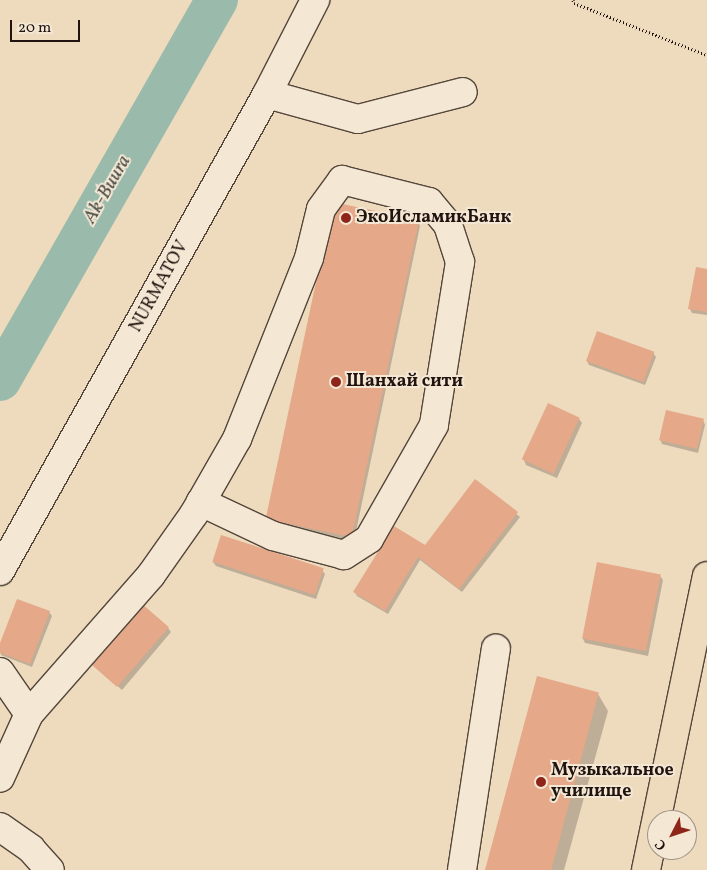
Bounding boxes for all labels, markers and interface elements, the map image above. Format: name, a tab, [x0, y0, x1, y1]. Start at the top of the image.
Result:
scale bar	[12, 10, 82, 42]
text: 20 m	[18, 18, 51, 39]
water label: Ak-Buura	[79, 152, 137, 228]
place label: ЭкоИсламикБанк	[356, 207, 511, 229]
marker: ЭкоИсламикБанк	[340, 212, 352, 224]
street label: NURMATOV	[126, 237, 194, 337]
place label: Шанхай сити	[346, 371, 463, 393]
marker: Шанхай сити	[330, 376, 342, 388]
place label: Музыкальное училище	[551, 761, 674, 804]
marker: Музыкальное училище	[535, 776, 547, 788]
north arrow	[647, 810, 697, 860]
text: С	[651, 835, 671, 854]

